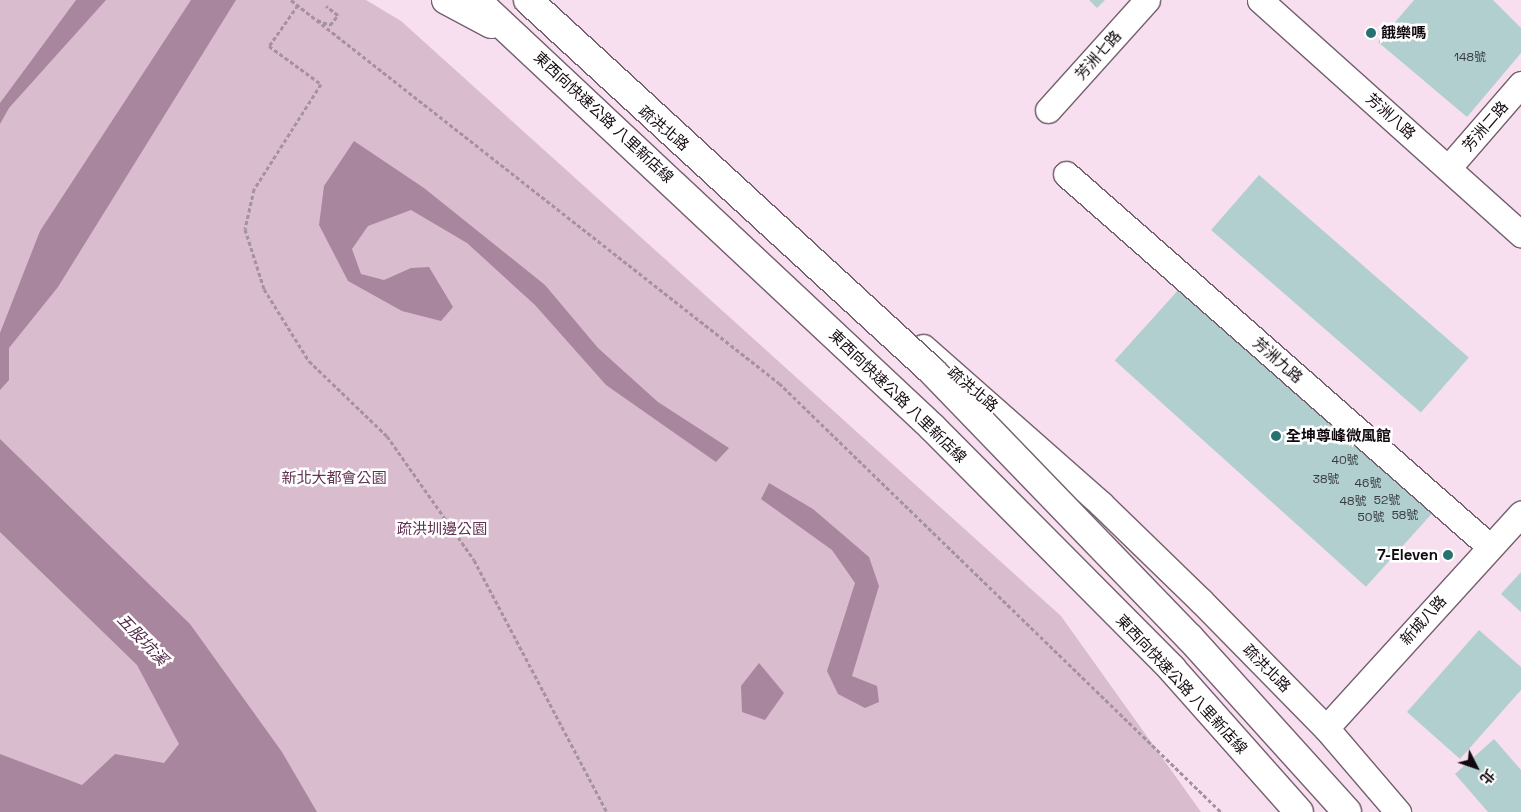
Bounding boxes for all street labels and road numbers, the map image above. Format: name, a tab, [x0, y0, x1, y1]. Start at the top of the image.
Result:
street label: 芳洲七路	[1071, 27, 1125, 83]
street label: 東西向快速公路 八里新店線	[531, 48, 677, 186]
street label: 芳洲八路	[1363, 89, 1419, 143]
street label: 芳洲二路	[1459, 97, 1511, 155]
street label: 疏洪北路	[635, 102, 693, 154]
street label: 東西向快速公路 八里新店線	[826, 326, 970, 466]
street label: 芳洲九路	[1249, 334, 1307, 386]
street label: 疏洪北路	[944, 363, 1002, 415]
street label: 新城八路	[1396, 592, 1450, 648]
street label: 東西向快速公路 八里新店線	[1113, 611, 1251, 757]
street label: 疏洪北路	[1239, 640, 1295, 696]

